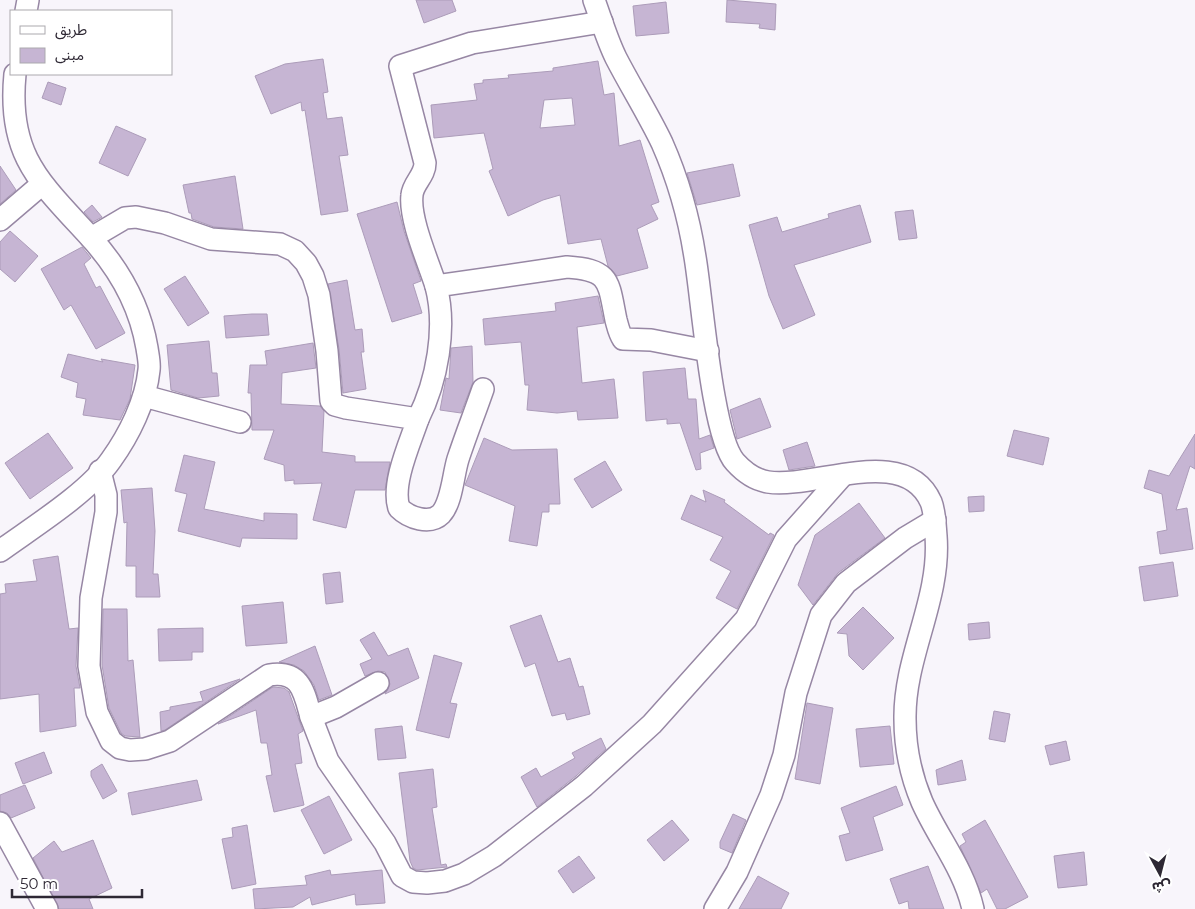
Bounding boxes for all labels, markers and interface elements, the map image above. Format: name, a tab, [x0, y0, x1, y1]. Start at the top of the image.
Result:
legend	[10, 10, 172, 75]
text: طريق	[55, 20, 87, 40]
text: مبنى	[55, 45, 84, 64]
north arrow	[1135, 849, 1185, 899]
scale bar	[12, 866, 142, 898]
text: 50 m	[20, 874, 58, 893]
text: ش	[1151, 877, 1172, 897]

